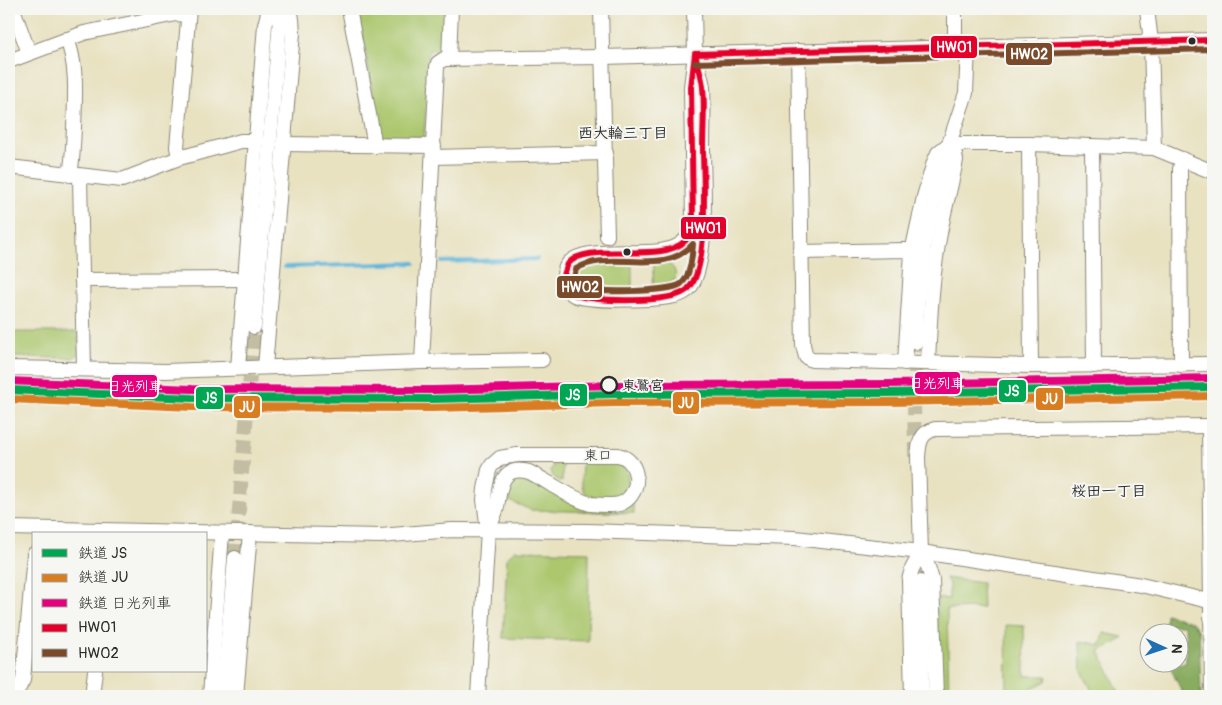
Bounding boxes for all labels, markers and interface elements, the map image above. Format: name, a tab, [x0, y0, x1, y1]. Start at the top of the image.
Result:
line badge: HW01	[930, 35, 978, 59]
unlabelled marker	[1187, 36, 1197, 46]
text: HW01	[936, 39, 972, 56]
line badge: HW02	[1005, 42, 1053, 66]
text: HW02	[1010, 46, 1048, 63]
district label: 西大輪三丁目	[578, 124, 668, 143]
line badge: HW01	[680, 216, 727, 240]
text: HW01	[685, 220, 721, 237]
unlabelled marker	[622, 247, 632, 257]
line badge: HW02	[556, 275, 603, 299]
text: HW02	[561, 279, 599, 296]
line badge: 日光列車	[914, 371, 961, 395]
line badge: 日光列車	[111, 374, 158, 398]
text: 日光列車	[909, 375, 965, 392]
marker: 東鷲宮	[600, 376, 618, 394]
place label: 東鷲宮	[622, 377, 664, 394]
text: 日光列車	[107, 378, 163, 395]
line badge: JS	[998, 379, 1027, 403]
line badge: JS	[559, 383, 588, 407]
text: JS	[1005, 383, 1019, 400]
line badge: JS	[195, 386, 224, 410]
text: JS	[566, 387, 580, 404]
line badge: JU	[1035, 387, 1064, 411]
text: JS	[203, 390, 217, 407]
line badge: JU	[672, 391, 700, 415]
text: JU	[1042, 391, 1058, 408]
line badge: JU	[233, 395, 261, 419]
text: JU	[678, 395, 694, 412]
text: JU	[239, 399, 255, 416]
street label: 東口	[584, 447, 612, 464]
district label: 桜田一丁目	[1071, 482, 1147, 501]
legend	[32, 532, 208, 672]
text: 鉄道 JS	[78, 544, 127, 563]
text: 鉄道 JU	[78, 568, 128, 587]
text: 鉄道 日光列車	[78, 594, 171, 613]
text: HW01	[78, 618, 116, 637]
north arrow	[1140, 622, 1190, 672]
text: N	[1168, 643, 1185, 654]
text: HW02	[78, 644, 119, 663]

